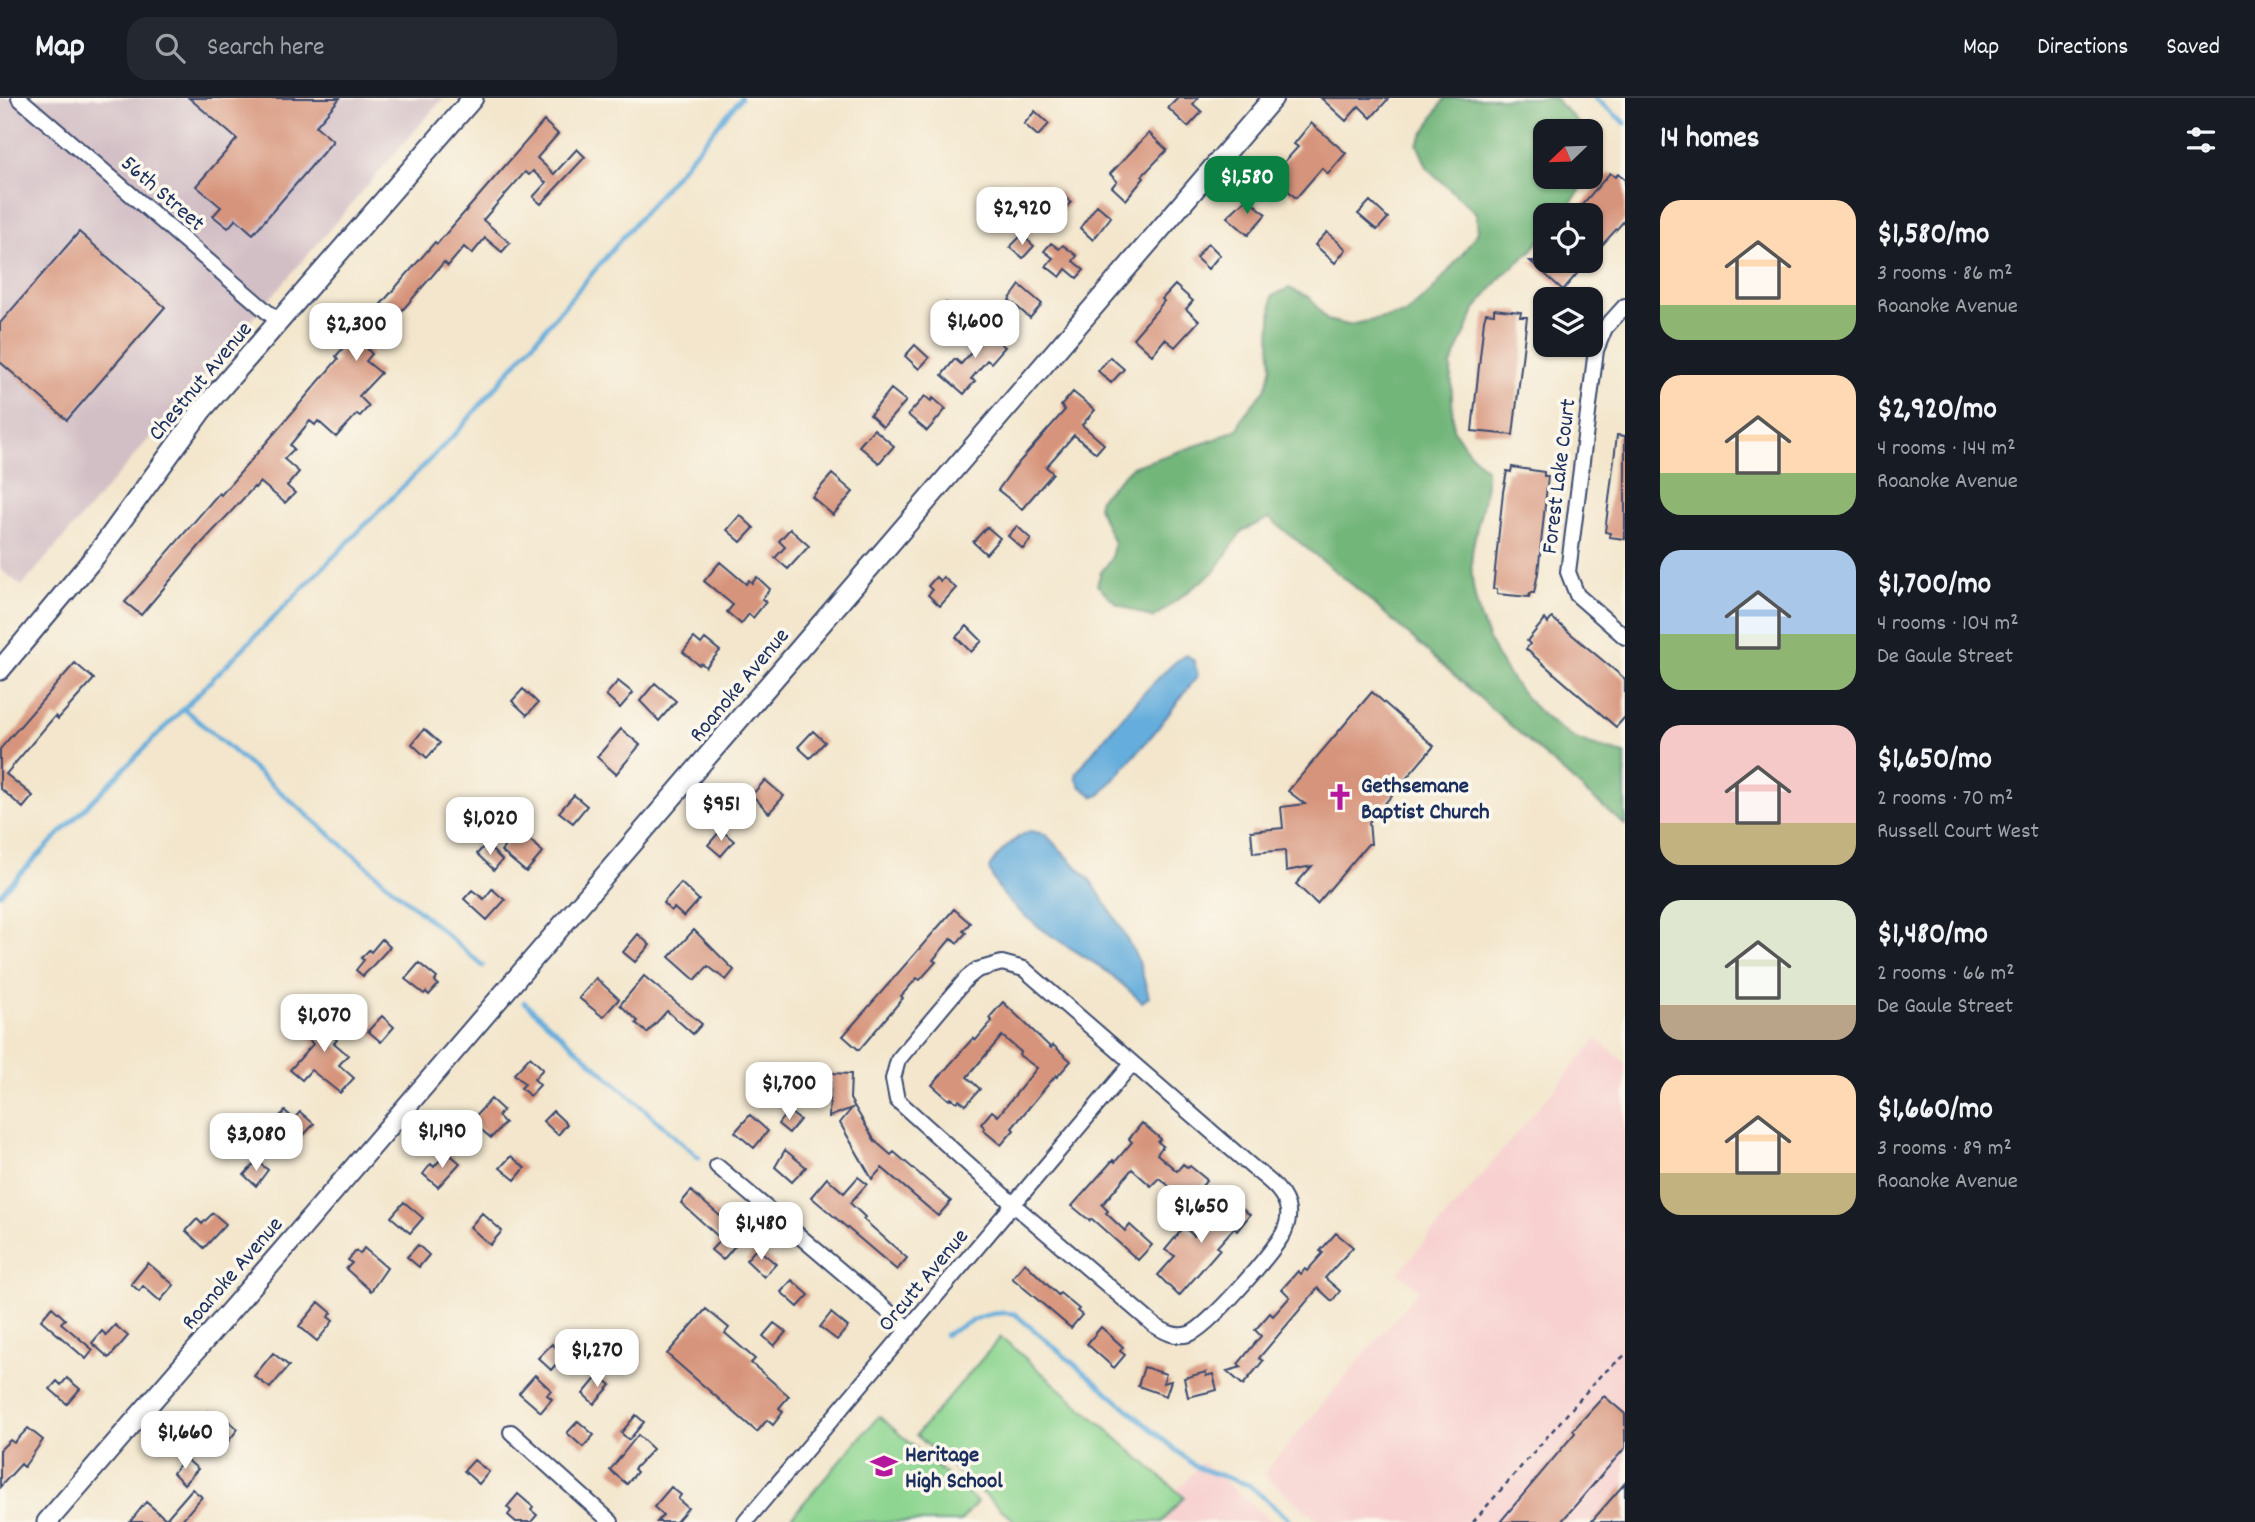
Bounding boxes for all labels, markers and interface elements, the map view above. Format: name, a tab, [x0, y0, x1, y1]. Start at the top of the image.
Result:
search box	[127, 17, 617, 80]
text: Map	[35, 25, 85, 72]
icon: search	[151, 29, 189, 67]
text: Search here	[207, 30, 325, 67]
text: Map	[1963, 31, 1999, 65]
text: Directions	[2037, 31, 2128, 65]
text: Saved	[2166, 31, 2220, 65]
north arrow	[1533, 119, 1603, 189]
map controls	[1533, 119, 1603, 357]
text: 14 homes	[1660, 119, 1759, 162]
icon: filters	[2182, 121, 2220, 159]
street label: 56th Street	[112, 149, 211, 241]
pin: $1,580	[1190, 156, 1304, 216]
text: $1,580	[1220, 162, 1274, 195]
pin: $2,920	[965, 188, 1079, 247]
text: $2,920	[992, 193, 1052, 226]
button: locate	[1533, 203, 1603, 273]
text: $1,580/mo	[1877, 215, 1989, 258]
icon: home	[1716, 228, 1800, 312]
text: 3 rooms · 86 m²	[1877, 258, 2013, 291]
button: layers	[1533, 287, 1603, 357]
text: Roanoke Avenue	[1877, 291, 2018, 324]
pin: $1,600	[918, 300, 1032, 360]
pin: $2,300	[299, 303, 413, 363]
text: $1,600	[946, 306, 1004, 339]
text: $2,300	[325, 309, 387, 342]
street label: Chestnut Avenue	[142, 315, 262, 449]
text: $2,920/mo	[1877, 390, 1997, 433]
street label: Forest Lake Court	[1535, 397, 1586, 556]
icon: home	[1716, 403, 1800, 487]
text: 4 rooms · 144 m²	[1877, 433, 2016, 466]
text: Roanoke Avenue	[1877, 466, 2018, 499]
text: $1,700/mo	[1877, 565, 1991, 608]
icon: home	[1716, 578, 1800, 662]
text: 4 rooms · 104 m²	[1877, 608, 2019, 641]
street label: Roanoke Avenue	[683, 622, 799, 751]
text: De Gaule Street	[1877, 641, 2013, 674]
text: $1,650/mo	[1877, 740, 1992, 783]
icon: home	[1716, 753, 1800, 837]
place label: Gethsemane Baptist Church	[1361, 771, 1490, 830]
church icon: Gethsemane Baptist Church	[1325, 782, 1355, 812]
text: 2 rooms · 70 m²	[1877, 783, 2013, 816]
pin: $951	[680, 784, 762, 843]
text: $951	[702, 789, 740, 822]
pin: $1,020	[433, 798, 547, 857]
text: $1,020	[462, 803, 518, 836]
text: Russell Court West	[1877, 816, 2039, 849]
text: $1,480/mo	[1877, 915, 1988, 958]
icon: home	[1716, 928, 1800, 1012]
text: 2 rooms · 66 m²	[1877, 958, 2015, 991]
text: De Gaule Street	[1877, 991, 2013, 1024]
pin: $1,070	[267, 995, 381, 1054]
text: $1,070	[297, 1000, 351, 1033]
pin: $1,700	[732, 1062, 846, 1122]
text: $1,700	[762, 1068, 816, 1101]
text: $1,660/mo	[1877, 1090, 1993, 1133]
icon: home	[1716, 1103, 1800, 1187]
pin: $1,190	[385, 1110, 499, 1170]
pin: $3,080	[199, 1114, 313, 1173]
text: $1,190	[417, 1116, 467, 1149]
text: $3,080	[226, 1119, 286, 1152]
text: 3 rooms · 89 m²	[1877, 1133, 2012, 1166]
text: Roanoke Avenue	[1877, 1166, 2018, 1199]
pin: $1,650	[1144, 1186, 1258, 1245]
text: $1,650	[1173, 1191, 1229, 1224]
pin: $1,480	[704, 1202, 818, 1262]
text: $1,480	[735, 1208, 787, 1241]
street label: Roanoke Avenue	[175, 1210, 292, 1338]
street label: Orcutt Avenue	[872, 1222, 978, 1340]
pin: $1,270	[540, 1330, 654, 1389]
text: $1,270	[571, 1335, 623, 1368]
pin: $1,660	[128, 1412, 242, 1471]
text: $1,660	[157, 1417, 213, 1450]
place label: Heritage High School	[905, 1440, 1003, 1499]
school or university icon: Heritage High School	[869, 1451, 899, 1481]

